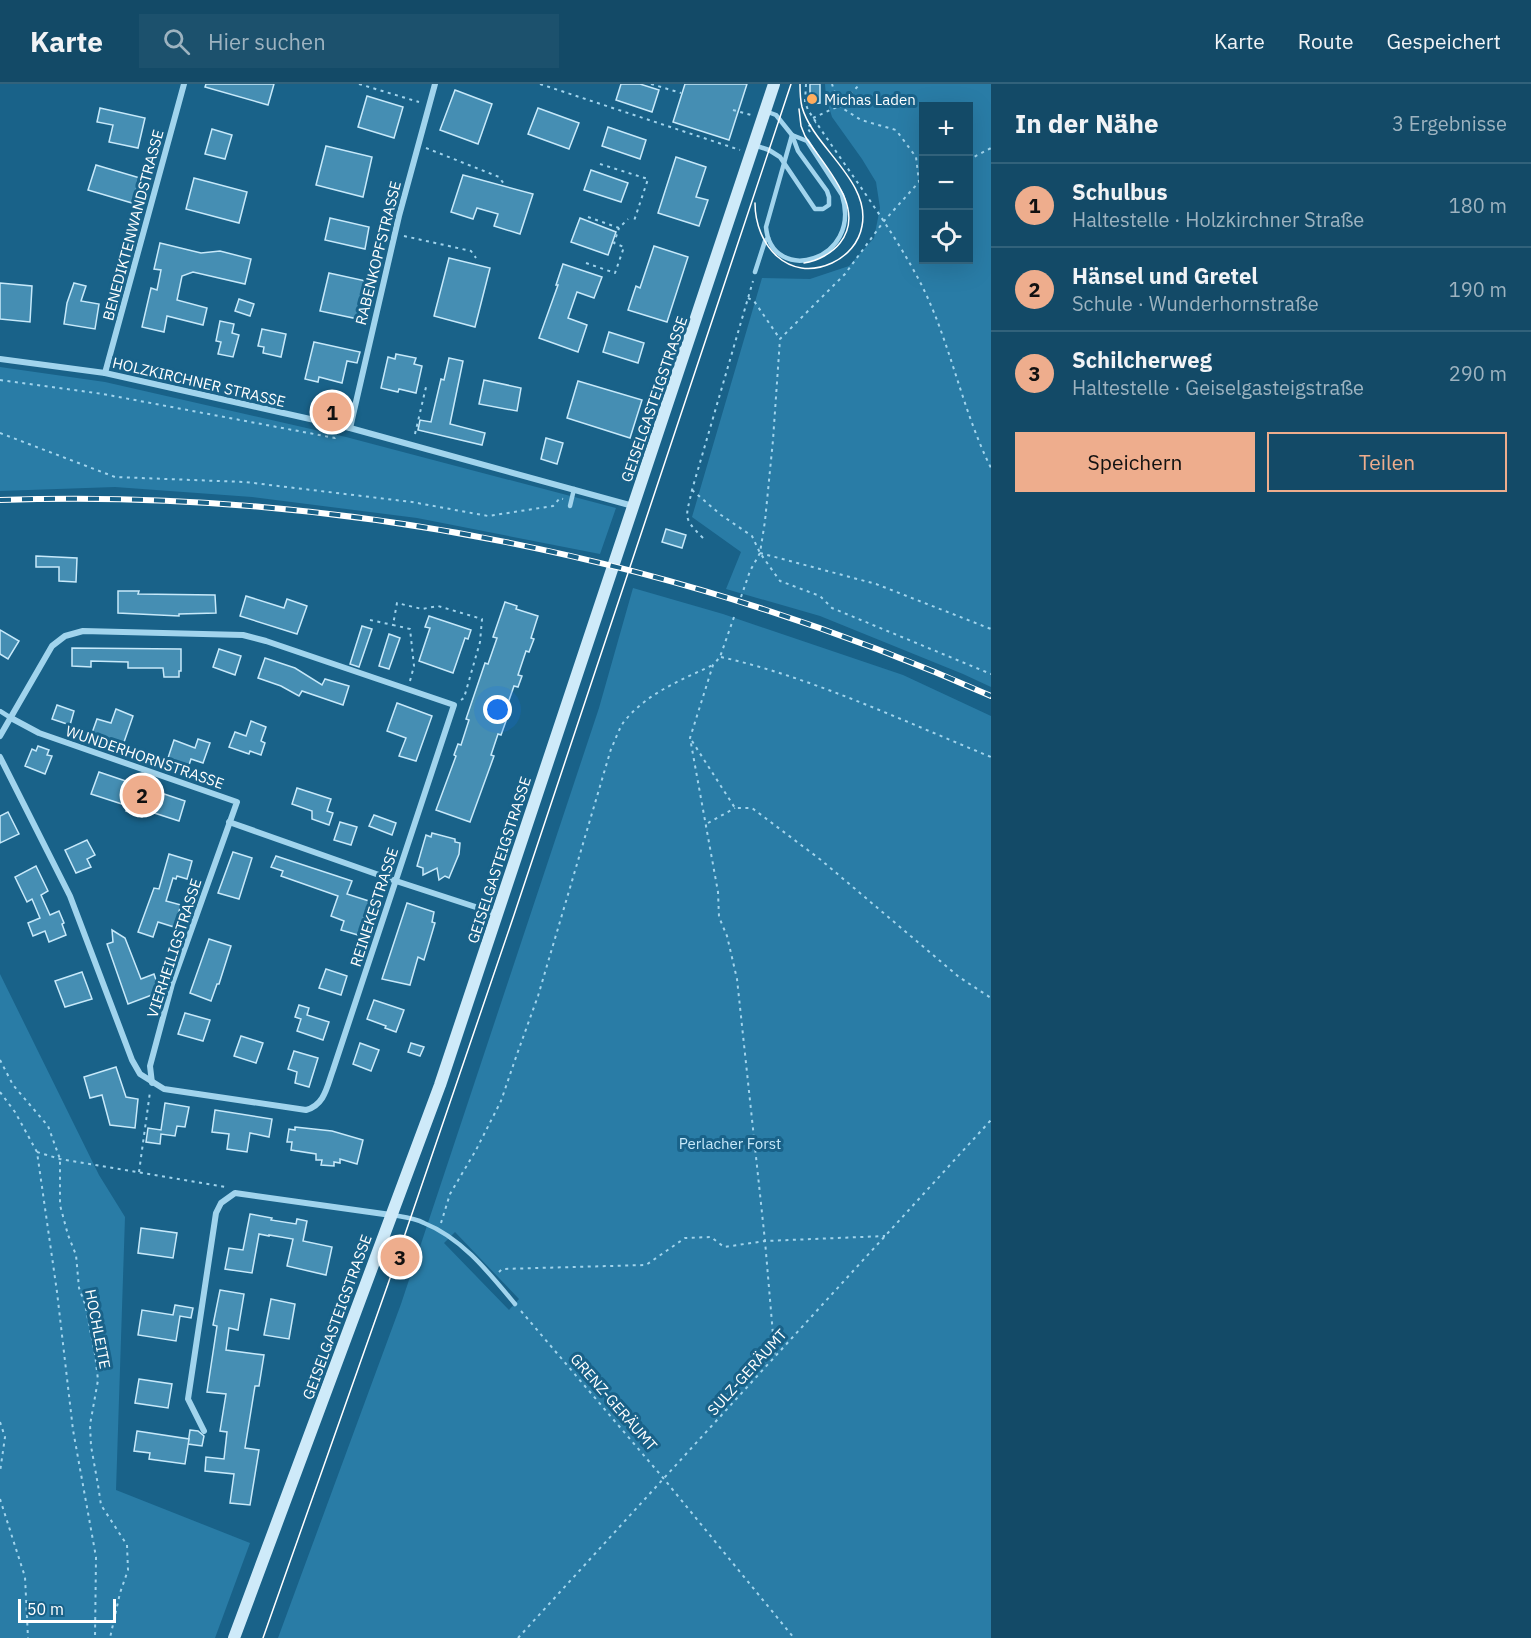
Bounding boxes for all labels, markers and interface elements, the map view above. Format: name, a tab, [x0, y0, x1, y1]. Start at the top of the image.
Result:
search box	[139, 14, 559, 68]
text: Karte	[30, 23, 103, 60]
icon: search	[160, 25, 193, 58]
text: Hier suchen	[208, 27, 326, 56]
text: Karte	[1214, 27, 1265, 55]
text: Route	[1298, 27, 1354, 55]
text: Gespeichert	[1387, 27, 1501, 55]
place label: Michas Laden	[824, 90, 916, 109]
marker: Michas Laden	[805, 92, 819, 106]
map controls	[919, 102, 973, 264]
button: +	[919, 102, 973, 156]
text: In der Nähe	[1015, 106, 1159, 140]
text: 3 Ergebnisse	[1392, 110, 1507, 137]
street label: BENEDIKTENWANDSTRASSE	[98, 127, 168, 323]
button: −	[919, 156, 973, 210]
text: Schulbus	[1072, 177, 1168, 206]
street label: RABENKOPFSTRASSE	[351, 179, 405, 327]
text: 1	[1029, 192, 1041, 219]
text: 180 m	[1449, 192, 1507, 219]
text: Haltestelle · Holzkirchner Straße	[1072, 206, 1364, 233]
button: locate	[919, 210, 973, 264]
text: Hänsel und Gretel	[1072, 261, 1258, 290]
text: 2	[1029, 276, 1041, 303]
text: 190 m	[1449, 276, 1507, 303]
text: Schule · Wunderhornstraße	[1072, 290, 1319, 317]
street label: GEISELGASTEIGSTRASSE	[617, 313, 691, 485]
text: Schilcherweg	[1072, 345, 1212, 374]
street label: HOLZKIRCHNER STRASSE	[111, 353, 287, 411]
text: 3	[1029, 360, 1041, 387]
text: 290 m	[1449, 360, 1507, 387]
text: Haltestelle · Geiselgasteigstraße	[1072, 374, 1364, 401]
pin: 1	[312, 390, 352, 434]
button: Speichern	[1015, 432, 1255, 492]
button: Teilen	[1267, 432, 1507, 492]
your location	[483, 695, 512, 724]
street label: WUNDERHORNSTRASSE	[63, 721, 227, 793]
pin: 2	[122, 772, 162, 818]
street label: GEISELGASTEIGSTRASSE	[463, 774, 535, 946]
street label: REINEKESTRASSE	[346, 845, 402, 969]
street label: VIERHEILIGSTRASSE	[143, 876, 205, 1020]
park label: Perlacher Forst	[679, 1134, 781, 1153]
street label: GEISELGASTEIGSTRASSE	[298, 1232, 376, 1402]
pin: 3	[380, 1234, 420, 1280]
street label: HOCHLEITE	[81, 1288, 115, 1370]
street label: SULZ-GERÄUMT	[703, 1325, 791, 1419]
street label: GRENZ-GERÄUMT	[567, 1349, 662, 1455]
scale bar	[18, 1596, 116, 1624]
text: 50 m	[27, 1599, 64, 1619]

